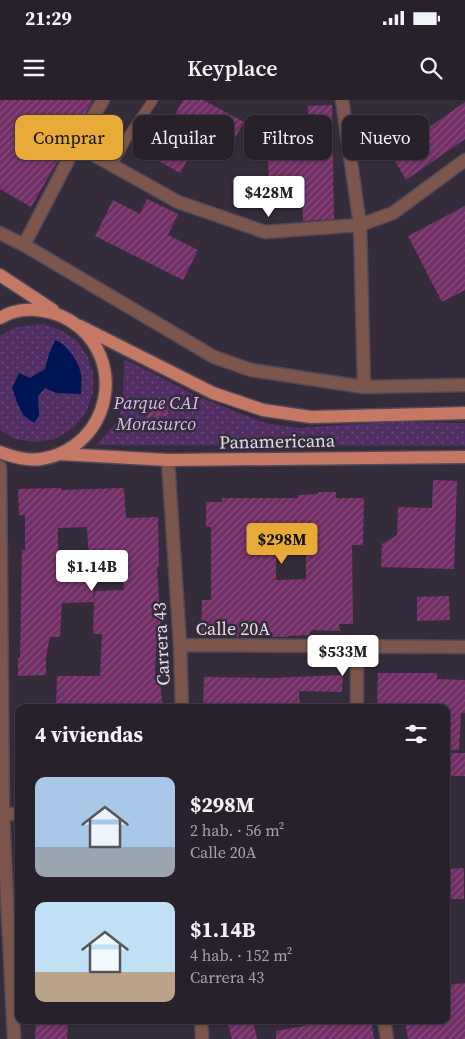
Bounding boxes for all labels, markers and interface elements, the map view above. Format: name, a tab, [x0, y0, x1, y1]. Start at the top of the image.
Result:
text: 21:29	[25, 5, 72, 31]
text: Keyplace	[187, 53, 278, 83]
icon: menu	[20, 54, 48, 82]
icon: search	[417, 54, 445, 82]
chip: Comprar	[15, 115, 123, 160]
chip: Alquilar	[133, 115, 234, 160]
chip: Filtros	[244, 115, 332, 160]
chip: Nuevo	[342, 115, 429, 160]
pin: $428M	[234, 176, 304, 218]
text: $428M	[244, 181, 294, 203]
park label: Parque CAI Morasurco	[112, 390, 199, 436]
street label: Panamericana	[219, 427, 336, 455]
pin: $298M	[247, 522, 317, 565]
text: $298M	[257, 528, 307, 550]
pin: $1.14B	[51, 550, 133, 592]
text: $1.14B	[67, 555, 117, 577]
street label: Carrera 43	[146, 602, 176, 686]
street label: Calle 20A	[196, 616, 270, 641]
pin: $533M	[308, 634, 378, 677]
text: $533M	[318, 640, 368, 662]
text: 4 viviendas	[35, 720, 143, 749]
icon: filters	[402, 720, 430, 748]
text: $298M	[190, 790, 254, 819]
icon: home	[75, 797, 135, 857]
text: 2 hab. · 56 m²	[190, 819, 284, 841]
text: Calle 20A	[190, 841, 256, 863]
text: $1.14B	[190, 915, 256, 944]
icon: home	[75, 922, 135, 982]
text: 4 hab. · 152 m²	[190, 944, 292, 966]
text: Carrera 43	[190, 966, 264, 988]

